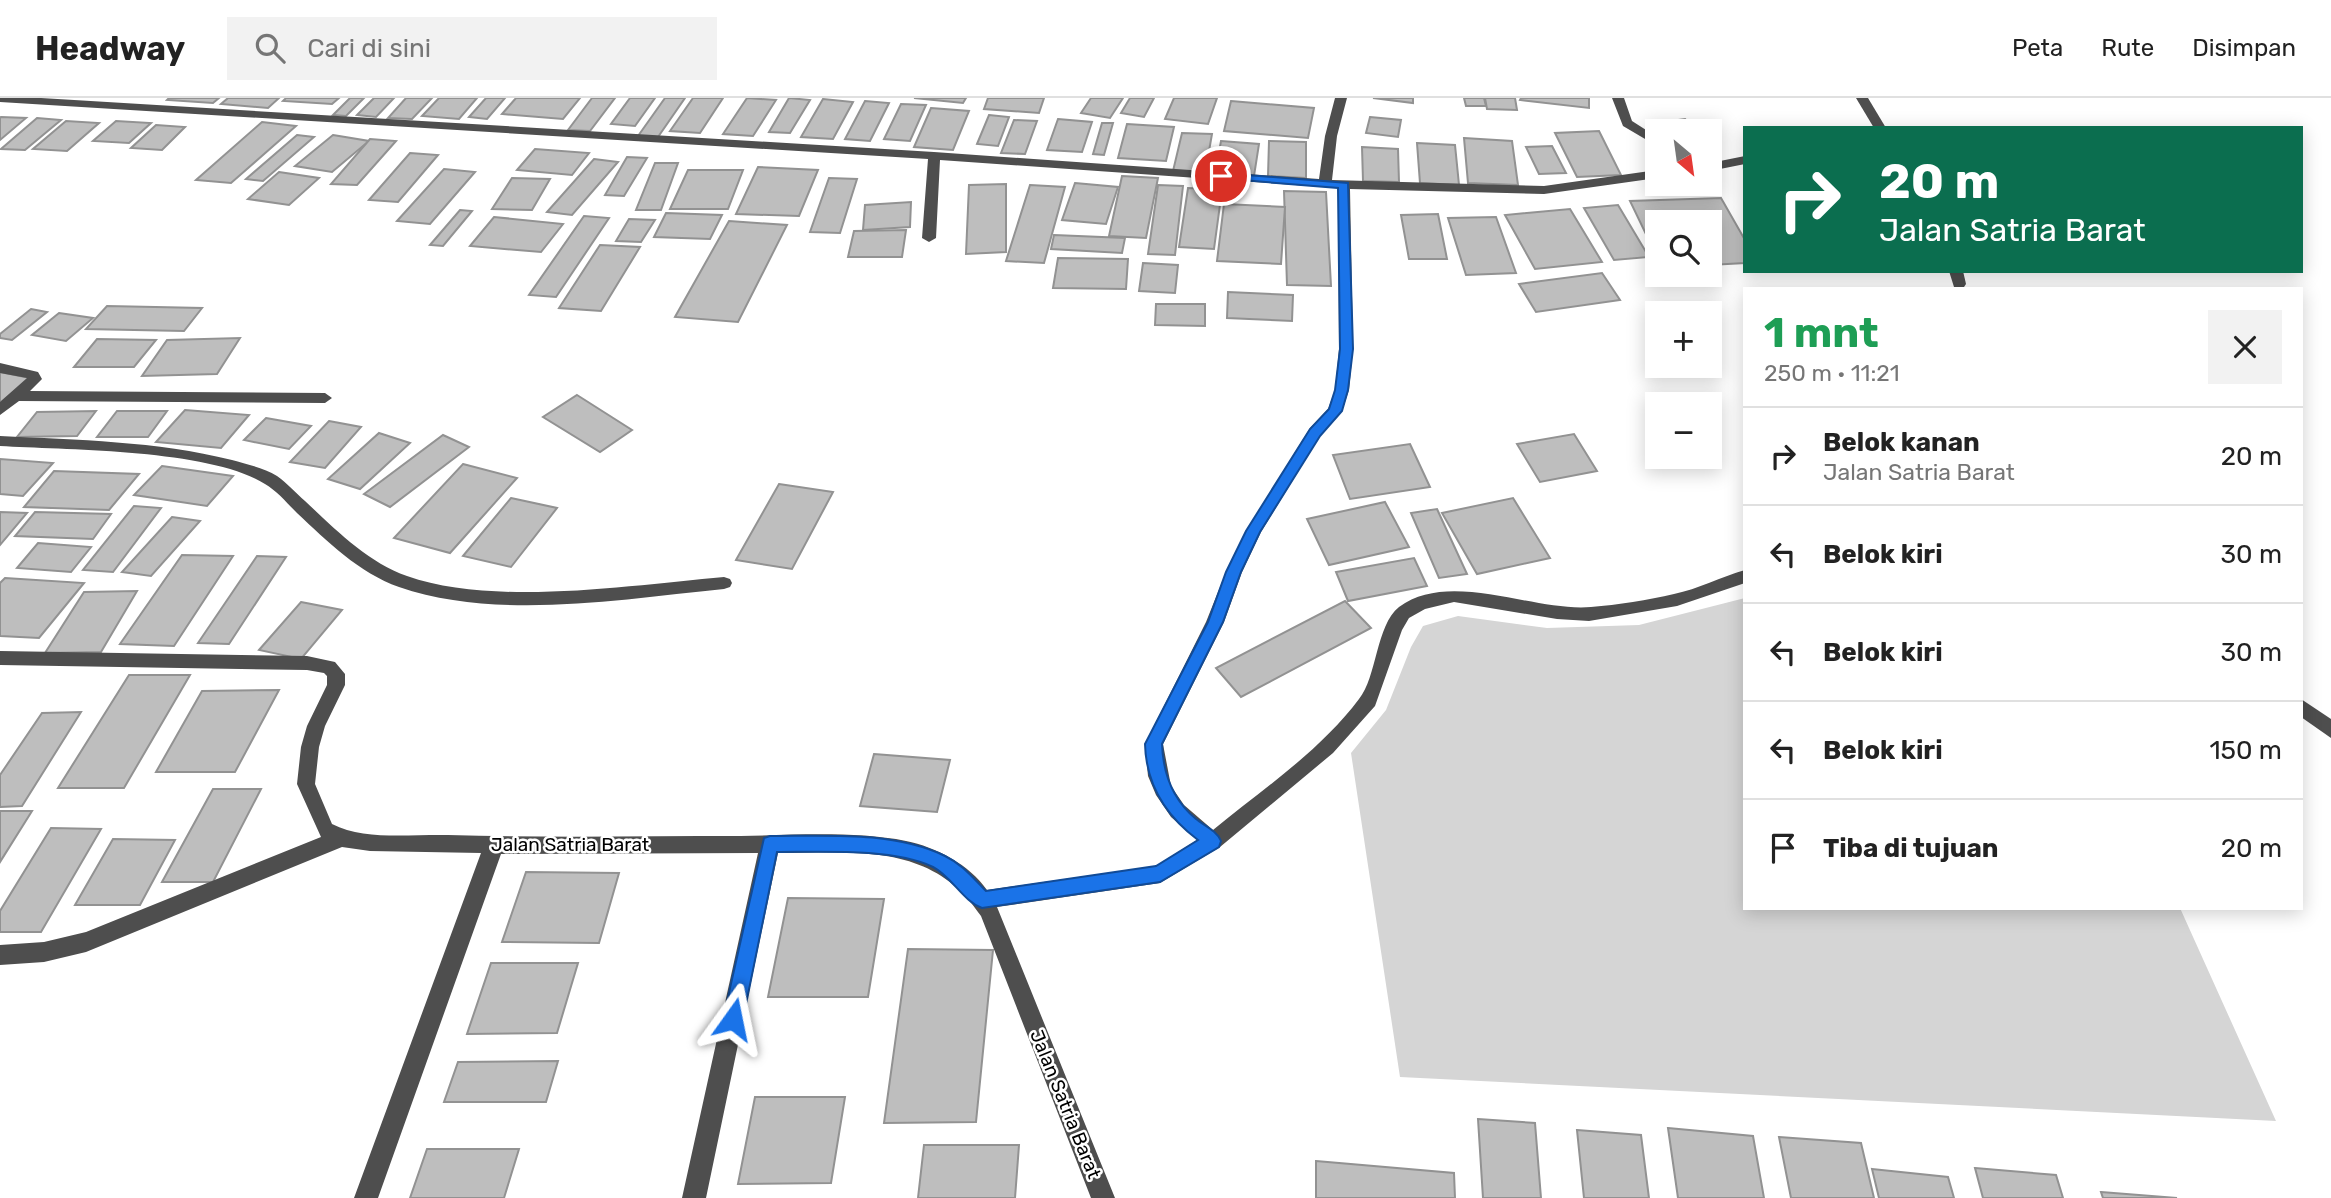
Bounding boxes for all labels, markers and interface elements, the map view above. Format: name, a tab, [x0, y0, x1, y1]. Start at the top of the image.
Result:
search box	[227, 17, 717, 80]
text: Headway	[35, 29, 185, 68]
icon: search	[251, 29, 289, 67]
text: Cari di sini	[307, 33, 431, 64]
text: Peta	[2012, 34, 2063, 62]
text: Rute	[2101, 34, 2154, 62]
text: Disimpan	[2192, 34, 2296, 62]
north arrow	[1645, 119, 1722, 196]
map controls	[1645, 119, 1722, 469]
pin	[1191, 146, 1251, 206]
text: 20 m	[1879, 152, 2000, 210]
icon: right	[1764, 154, 1855, 245]
icon: arrive	[1202, 157, 1240, 195]
button: search	[1645, 210, 1722, 287]
text: Jalan Satria Barat	[1879, 211, 2146, 249]
button: +	[1645, 301, 1722, 378]
text: 1 mnt	[1764, 308, 1879, 358]
button: close	[2208, 310, 2282, 384]
text: 250 m · 11:21	[1764, 359, 1900, 387]
button: −	[1645, 392, 1722, 469]
text: Belok kanan	[1823, 427, 1980, 458]
icon: right	[1764, 437, 1802, 475]
text: 20 m	[2221, 441, 2282, 472]
text: Jalan Satria Barat	[1823, 458, 2015, 486]
icon: left	[1764, 535, 1802, 573]
text: Belok kiri	[1823, 539, 1943, 570]
text: 30 m	[2220, 539, 2282, 570]
icon: left	[1764, 633, 1802, 671]
text: Belok kiri	[1823, 637, 1943, 668]
text: 30 m	[2220, 637, 2282, 668]
icon: left	[1764, 731, 1802, 769]
text: Belok kiri	[1823, 735, 1943, 766]
text: 150 m	[2209, 735, 2282, 766]
icon: arrive	[1764, 829, 1802, 867]
street label: Jalan Satria Barat	[491, 833, 650, 856]
text: Tiba di tujuan	[1823, 833, 1998, 864]
text: 20 m	[2221, 833, 2282, 864]
position arrow	[696, 982, 770, 1056]
street label: Jalan Satria Barat	[1025, 1026, 1106, 1182]

